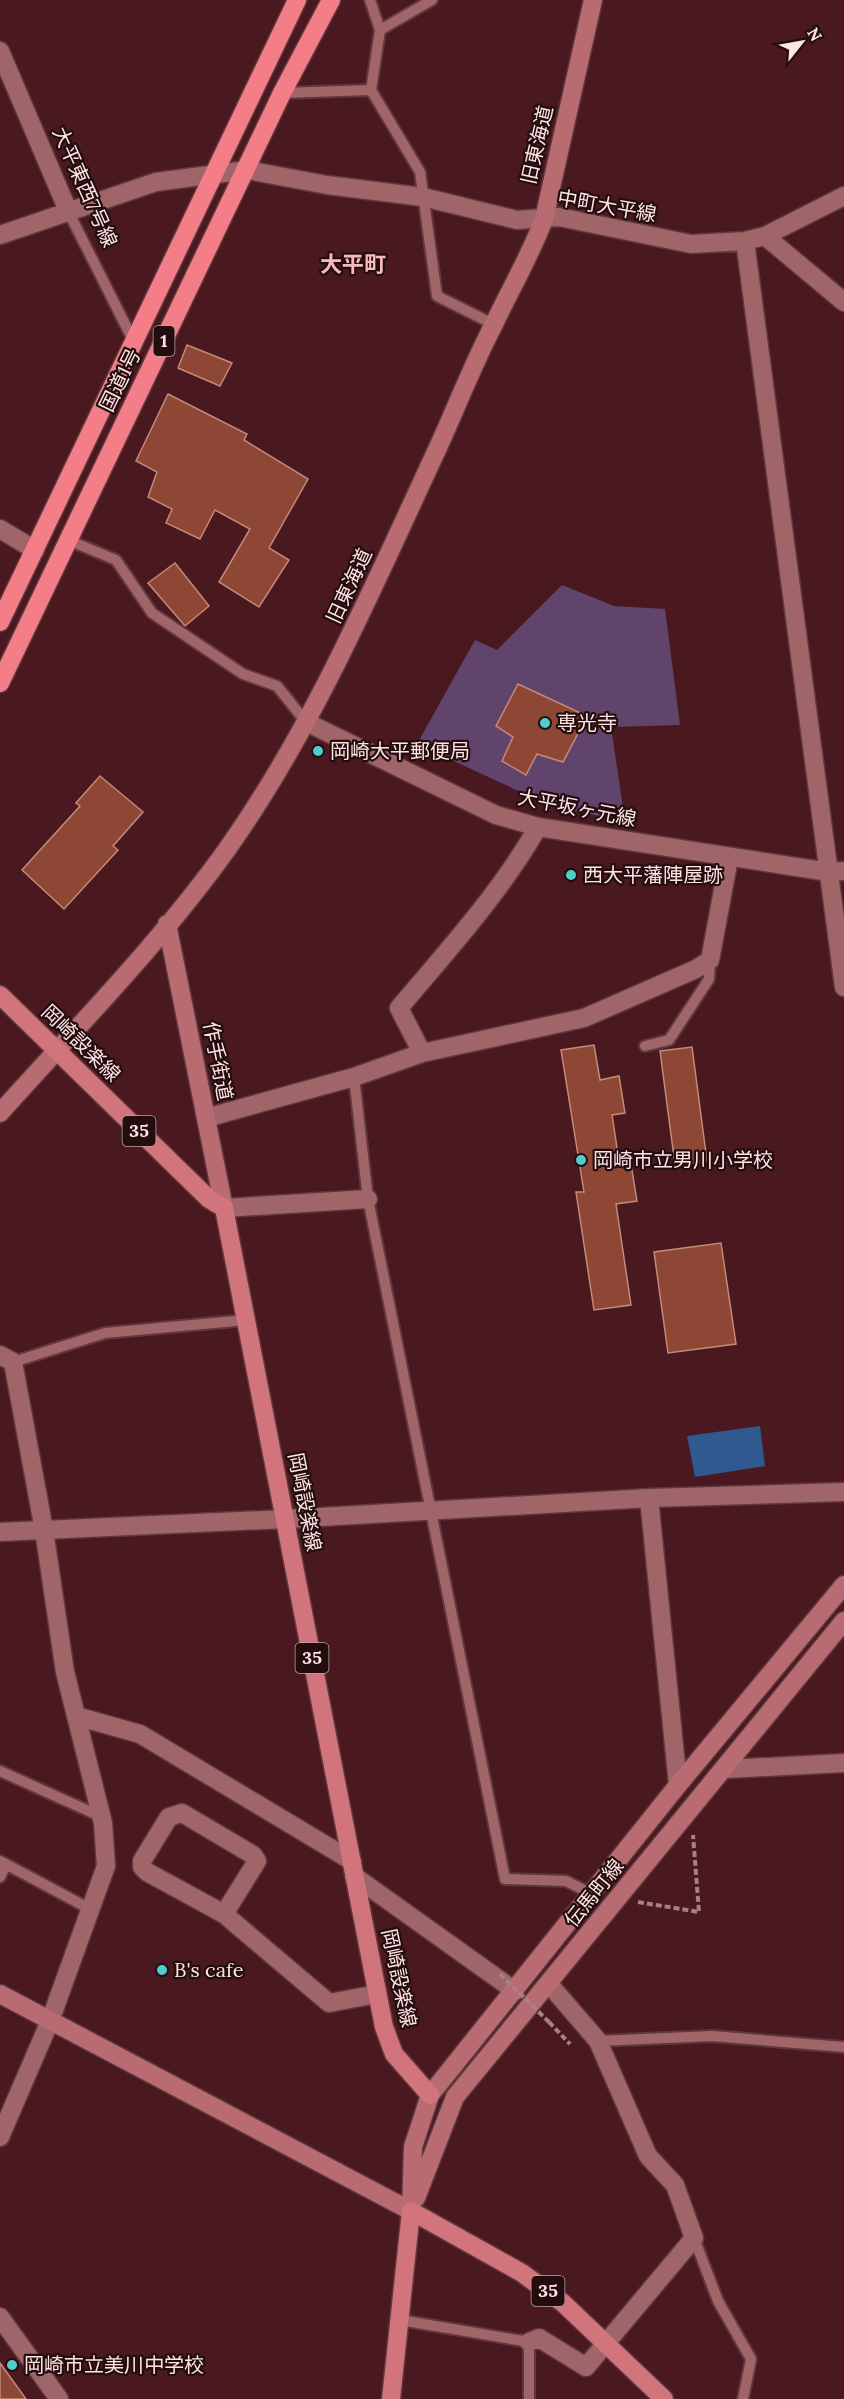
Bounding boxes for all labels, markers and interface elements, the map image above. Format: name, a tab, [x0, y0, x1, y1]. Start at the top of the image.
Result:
north arrow	[772, 12, 832, 72]
text: N	[803, 24, 827, 45]
street label: 旧東海道	[515, 103, 558, 187]
street label: 大平東西7号線	[48, 123, 123, 251]
street label: 中町大平線	[556, 185, 658, 227]
district label: 大平町	[320, 250, 386, 278]
road number: 1	[154, 326, 174, 356]
street label: 国道1号	[94, 344, 146, 415]
street label: 旧東海道	[320, 544, 377, 627]
place label: 専光寺	[557, 710, 617, 735]
marker: 専光寺	[538, 716, 552, 730]
place label: 岡崎大平郵便局	[330, 738, 470, 763]
marker: 岡崎大平郵便局	[311, 744, 325, 758]
street label: 大平坂ヶ元線	[516, 784, 638, 831]
place label: 西大平藩陣屋跡	[583, 862, 723, 887]
marker: 西大平藩陣屋跡	[564, 868, 578, 882]
street label: 岡崎設楽線	[37, 999, 126, 1086]
street label: 作手街道	[199, 1019, 238, 1103]
road number: 35	[122, 1116, 156, 1146]
place label: 岡崎市立男川小学校	[593, 1147, 773, 1172]
marker: 岡崎市立男川小学校	[574, 1153, 588, 1167]
street label: 岡崎設楽線	[284, 1450, 327, 1553]
road number: 35	[296, 1643, 328, 1673]
street label: 伝馬町線	[559, 1854, 628, 1932]
street label: 岡崎設楽線	[377, 1926, 422, 2029]
place label: B's cafe	[174, 1957, 244, 1982]
marker: B's cafe	[155, 1963, 169, 1977]
road number: 35	[532, 2276, 564, 2306]
place label: 岡崎市立美川中学校	[24, 2352, 204, 2377]
marker: 岡崎市立美川中学校	[5, 2358, 19, 2372]

